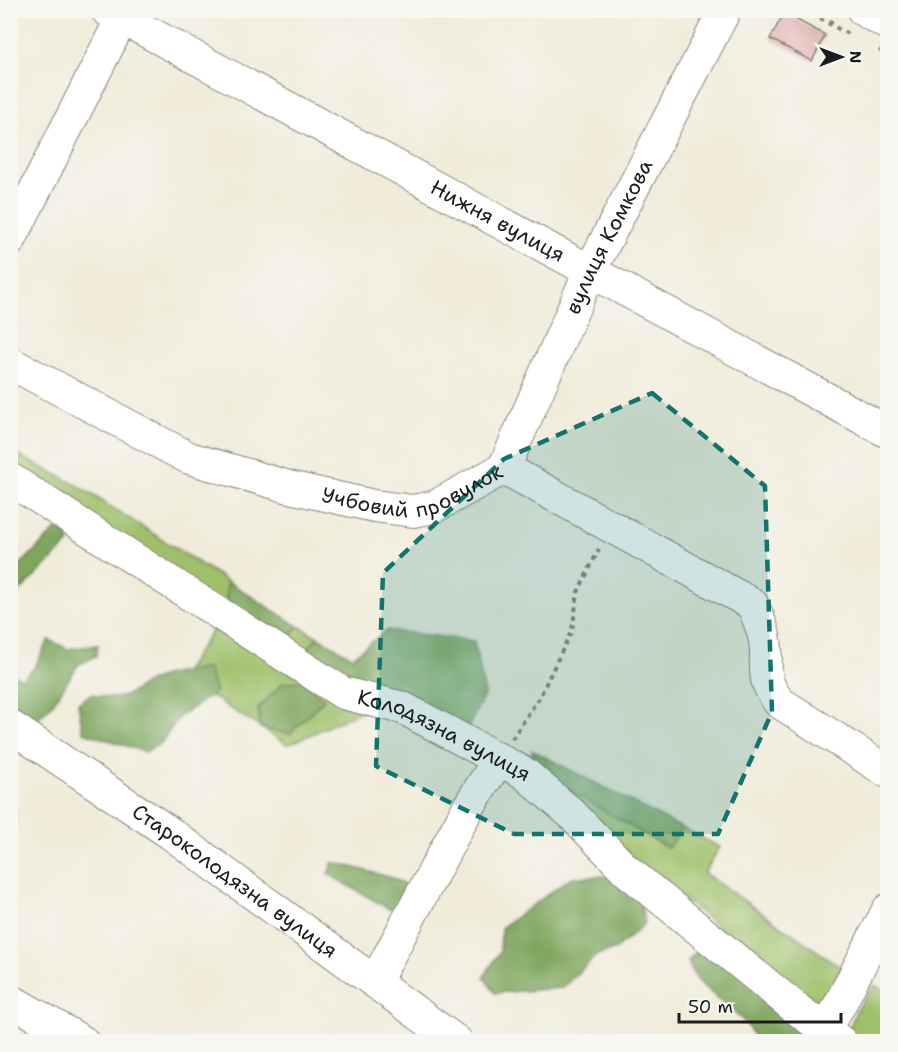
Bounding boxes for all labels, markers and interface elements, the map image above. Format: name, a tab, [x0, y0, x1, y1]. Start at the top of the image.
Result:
north arrow	[811, 27, 871, 87]
text: N	[845, 51, 866, 63]
street label: вулиця Комкова	[559, 155, 659, 318]
street label: Нижня вулиця	[425, 173, 570, 269]
street label: Учбовий провулок	[319, 457, 508, 525]
street label: Колодязна вулиця	[355, 683, 536, 788]
street label: Староколодязна вулиця	[127, 798, 343, 964]
scale bar	[679, 986, 841, 1024]
text: 50 m	[688, 995, 733, 1019]

